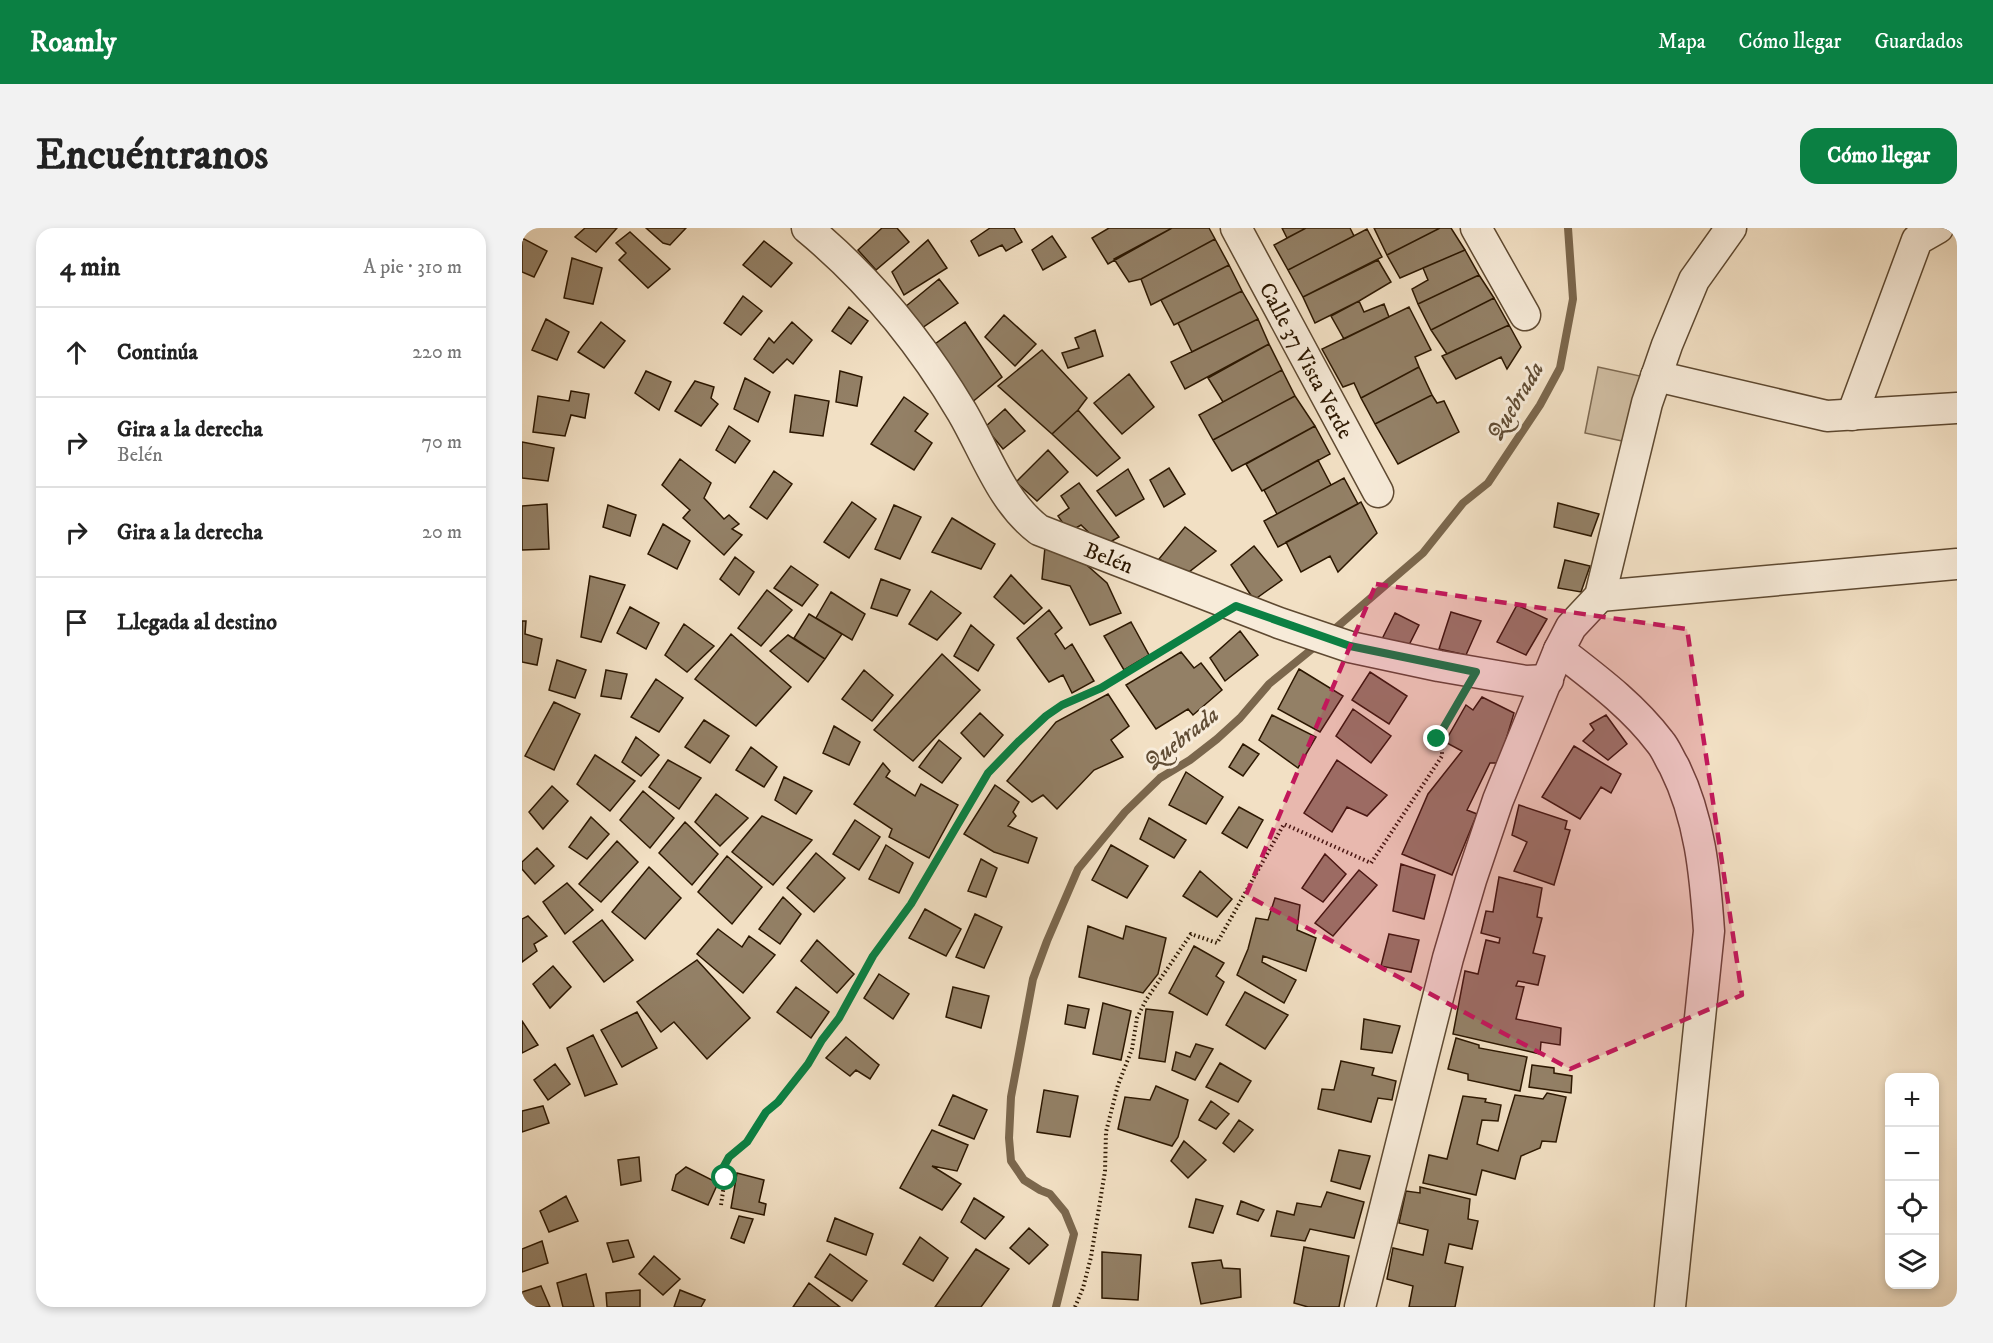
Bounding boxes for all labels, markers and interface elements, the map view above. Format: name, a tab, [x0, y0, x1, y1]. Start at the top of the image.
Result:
text: Roamly	[30, 25, 116, 60]
text: Mapa	[1658, 29, 1706, 55]
text: Cómo llegar	[1739, 29, 1841, 55]
text: Guardados	[1874, 29, 1963, 55]
button: Cómo llegar	[1800, 128, 1957, 184]
text: Encuéntranos	[36, 130, 268, 182]
text: 4 min	[60, 251, 120, 284]
text: A pie · 310 m	[363, 255, 462, 280]
street label: Calle 37 Vista Verde	[1253, 278, 1359, 444]
icon: ahead	[60, 336, 93, 369]
text: Continúa	[117, 339, 198, 366]
text: 220 m	[412, 340, 462, 365]
water label: Quebrada	[1481, 356, 1551, 447]
text: Gira a la derecha	[117, 416, 263, 443]
icon: right	[60, 426, 93, 459]
text: 70 m	[421, 430, 462, 455]
text: Belén	[117, 443, 163, 468]
icon: right	[60, 516, 93, 549]
text: Gira a la derecha	[117, 519, 263, 546]
text: 20 m	[422, 520, 462, 545]
street label: Belén	[1080, 537, 1137, 580]
icon: arrive	[60, 606, 93, 639]
text: Llegada al destino	[117, 609, 277, 636]
water label: Quebrada	[1138, 700, 1225, 777]
route end	[1423, 725, 1449, 751]
map controls	[1885, 1073, 1939, 1289]
button: +	[1885, 1073, 1939, 1127]
button: −	[1885, 1127, 1939, 1181]
route start	[711, 1164, 737, 1190]
button: locate	[1885, 1181, 1939, 1235]
button: layers	[1885, 1235, 1939, 1289]

